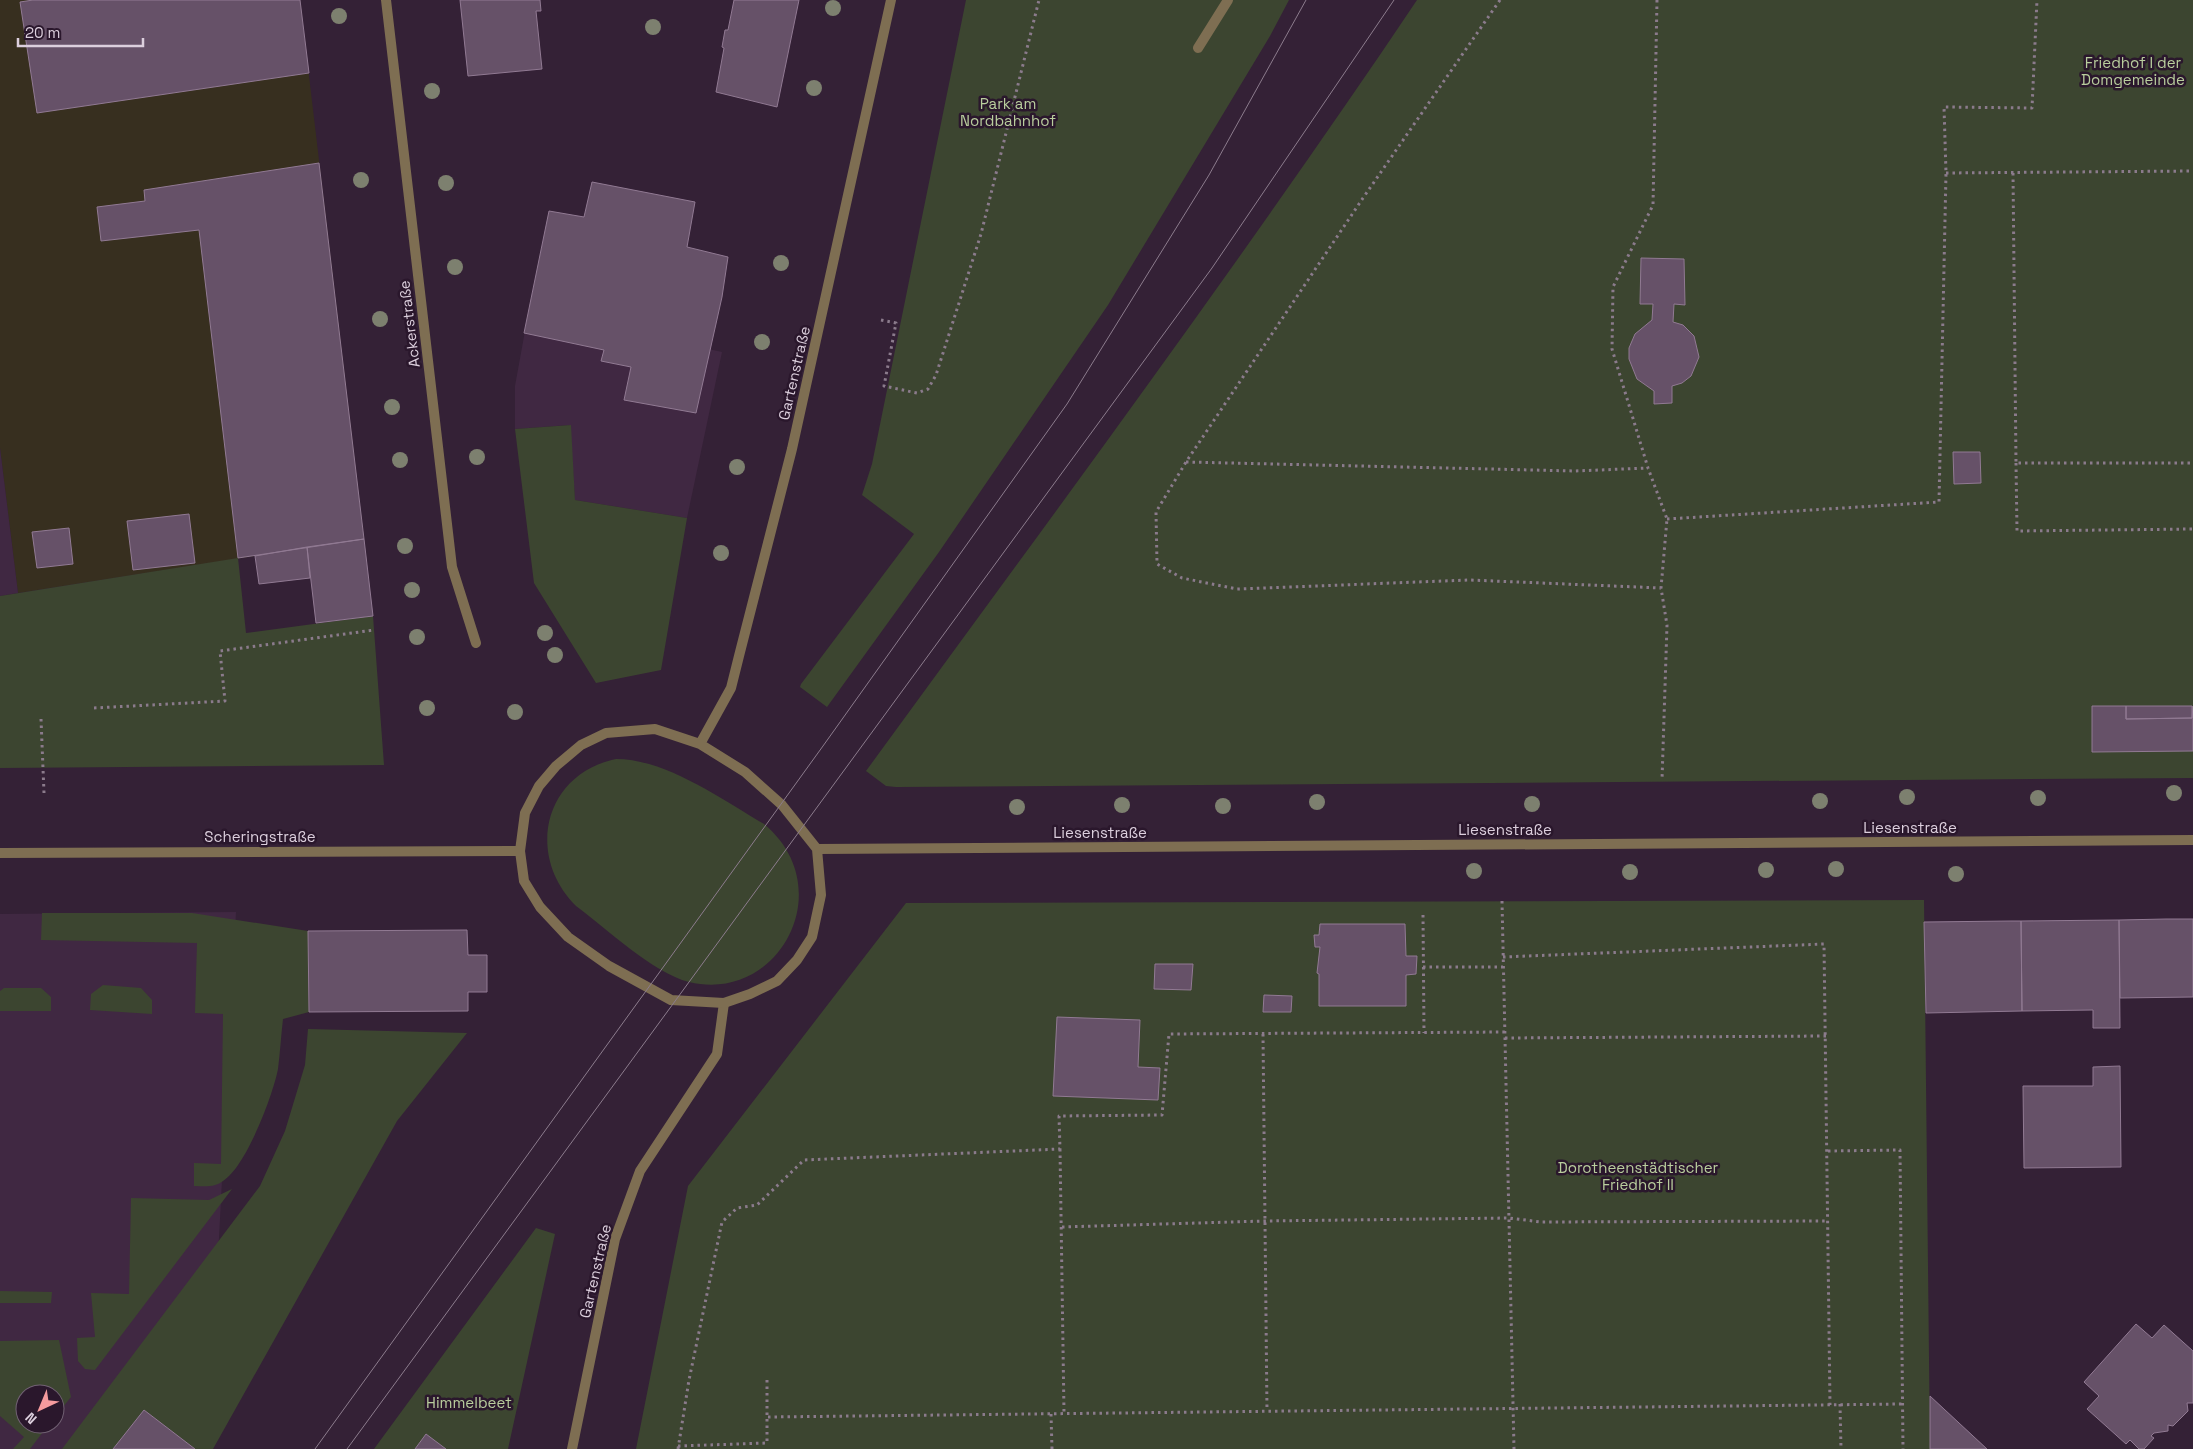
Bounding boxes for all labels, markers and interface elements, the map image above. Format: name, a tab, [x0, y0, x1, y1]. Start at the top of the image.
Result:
scale bar	[18, 15, 142, 47]
text: 20 m	[25, 23, 60, 42]
park label: Friedhof I der Domgemeinde	[2081, 53, 2185, 89]
park label: Park am Nordbahnhof	[960, 94, 1056, 130]
street label: Ackerstraße	[394, 279, 424, 369]
street label: Gartenstraße	[774, 324, 814, 422]
street label: Liesenstraße	[1863, 818, 1957, 837]
street label: Liesenstraße	[1458, 820, 1552, 839]
street label: Liesenstraße	[1053, 823, 1147, 842]
street label: Scheringstraße	[204, 827, 316, 846]
park label: Dorotheenstädtischer Friedhof II	[1558, 1158, 1719, 1194]
street label: Gartenstraße	[575, 1222, 615, 1320]
north arrow	[15, 1384, 65, 1434]
park label: Himmelbeet	[426, 1393, 512, 1412]
text: N	[21, 1409, 41, 1428]

